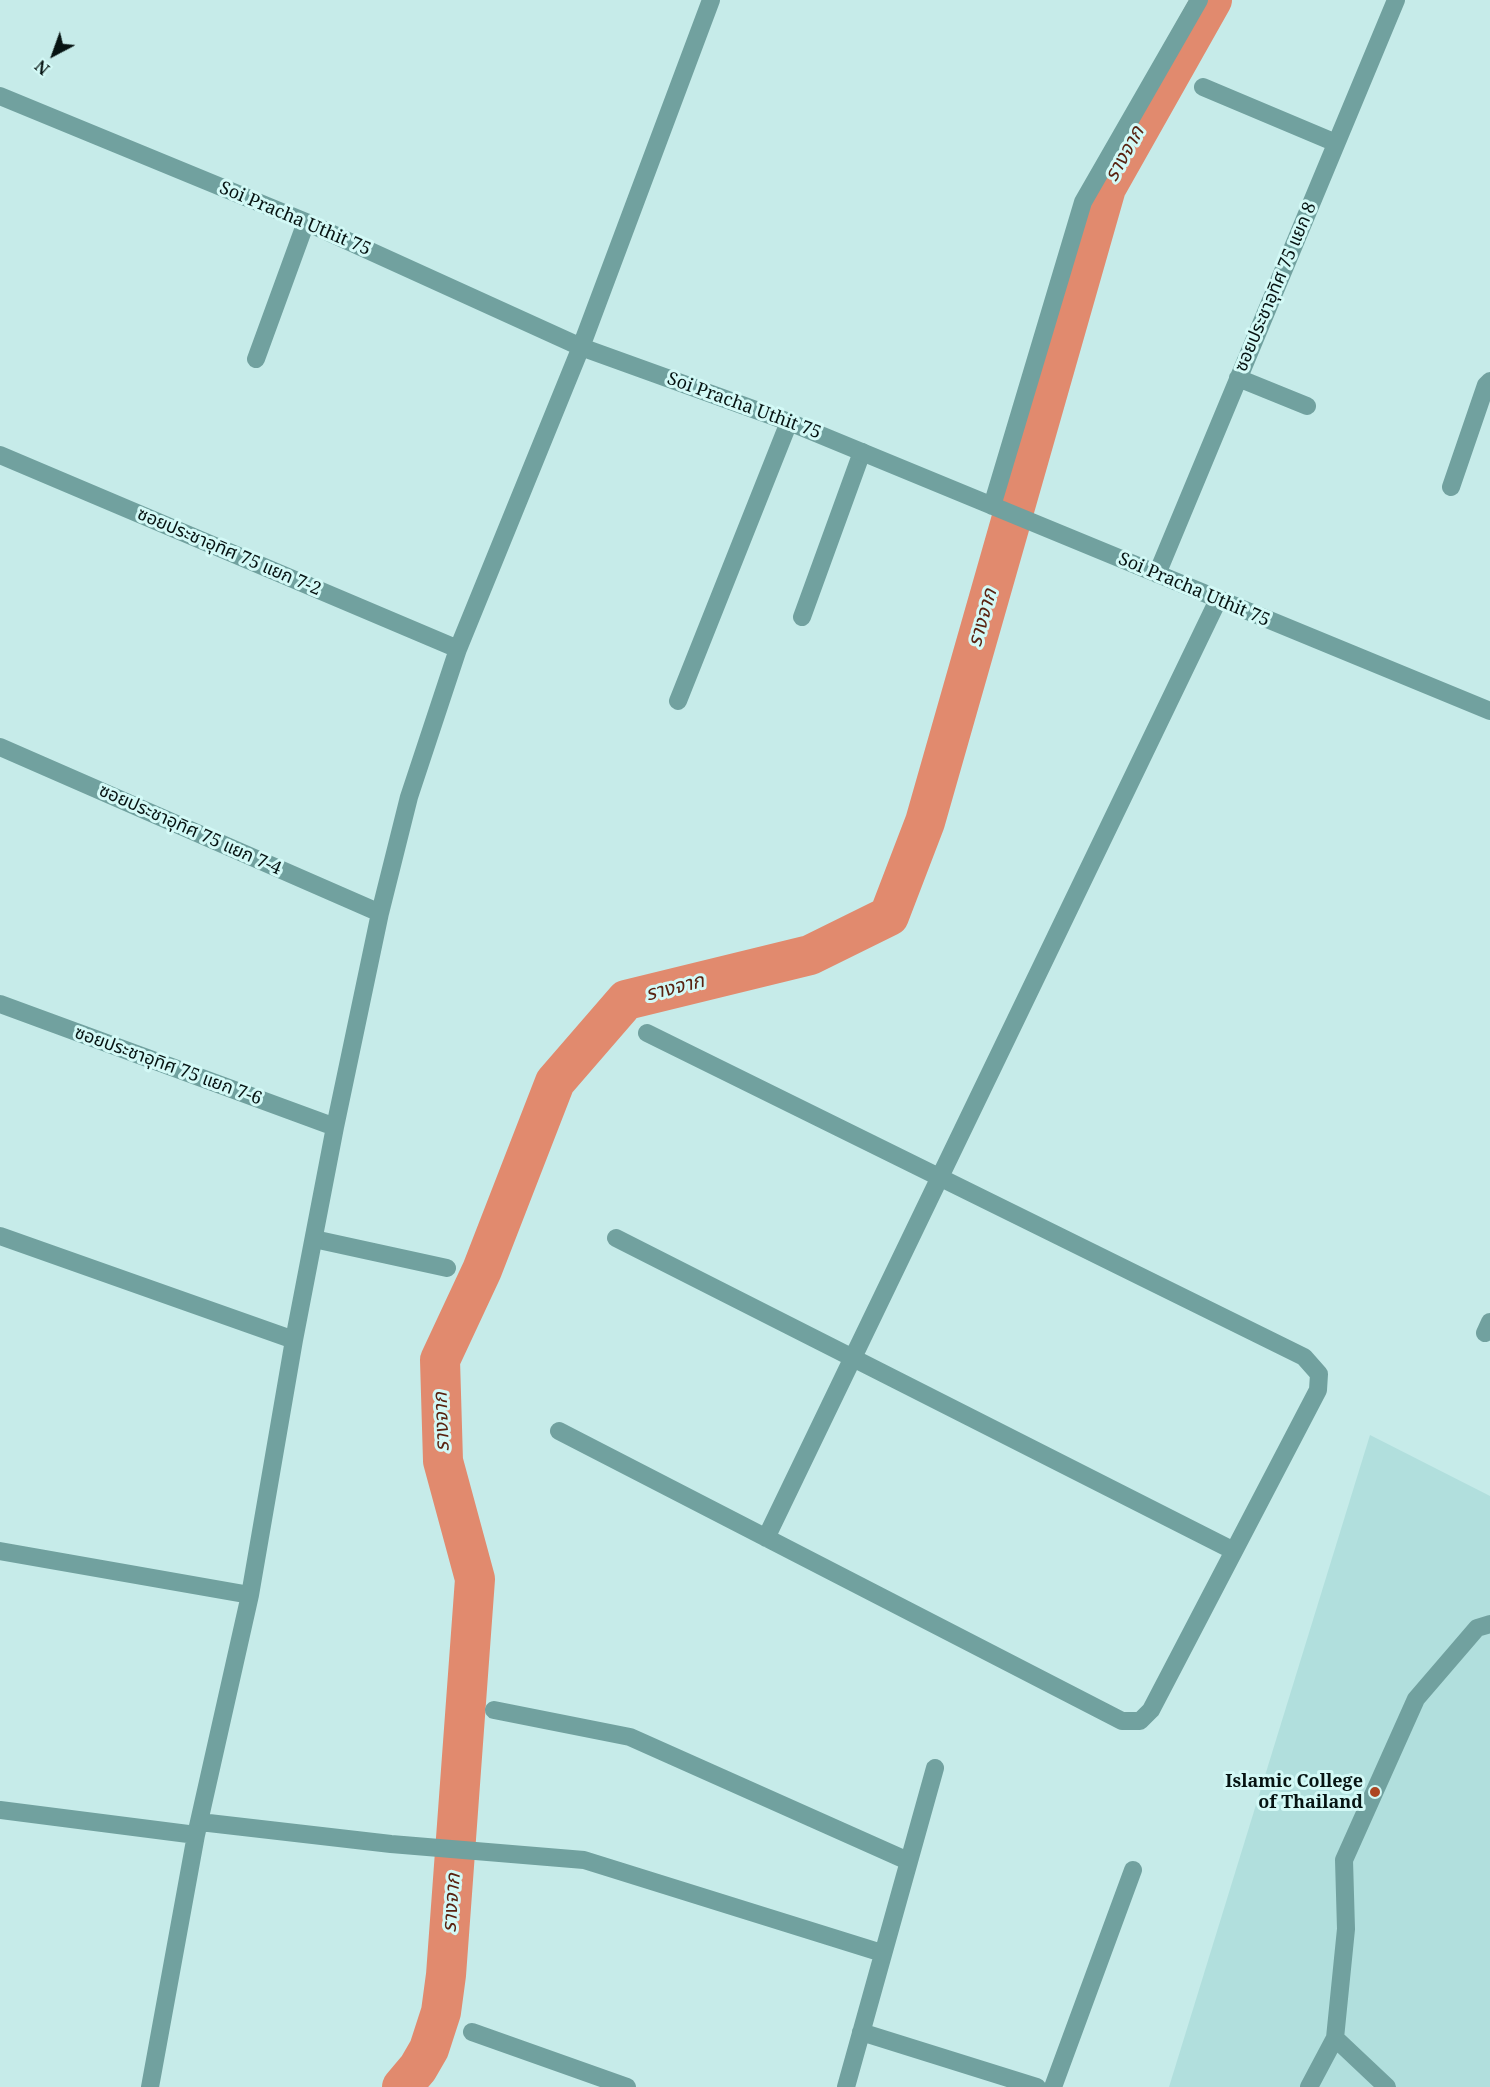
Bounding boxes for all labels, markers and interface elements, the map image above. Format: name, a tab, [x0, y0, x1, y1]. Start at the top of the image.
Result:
north arrow	[24, 24, 84, 84]
text: N	[30, 55, 54, 80]
water label: รางจาก	[1100, 122, 1150, 186]
street label: Soi Pracha Uthit 75	[216, 177, 374, 261]
street label: ซอยประชาอุทิศ 75 แยก 8	[1231, 199, 1321, 375]
street label: Soi Pracha Uthit 75	[664, 368, 824, 444]
street label: ซอยประชาอุทิศ 75 แยก 7-2	[134, 503, 324, 601]
street label: Soi Pracha Uthit 75	[1115, 548, 1273, 632]
water label: รางจาก	[963, 586, 1003, 650]
street label: ซอยประชาอุทิศ 75 แยก 7-4	[95, 780, 285, 880]
water label: รางจาก	[643, 969, 707, 1007]
street label: ซอยประชาอุทิศ 75 แยก 7-6	[71, 1022, 265, 1110]
water label: รางจาก	[429, 1392, 455, 1452]
place label: Islamic College of Thailand	[1225, 1771, 1363, 1814]
marker: Islamic College of Thailand	[1368, 1785, 1382, 1799]
water label: รางจาก	[438, 1873, 466, 1933]

